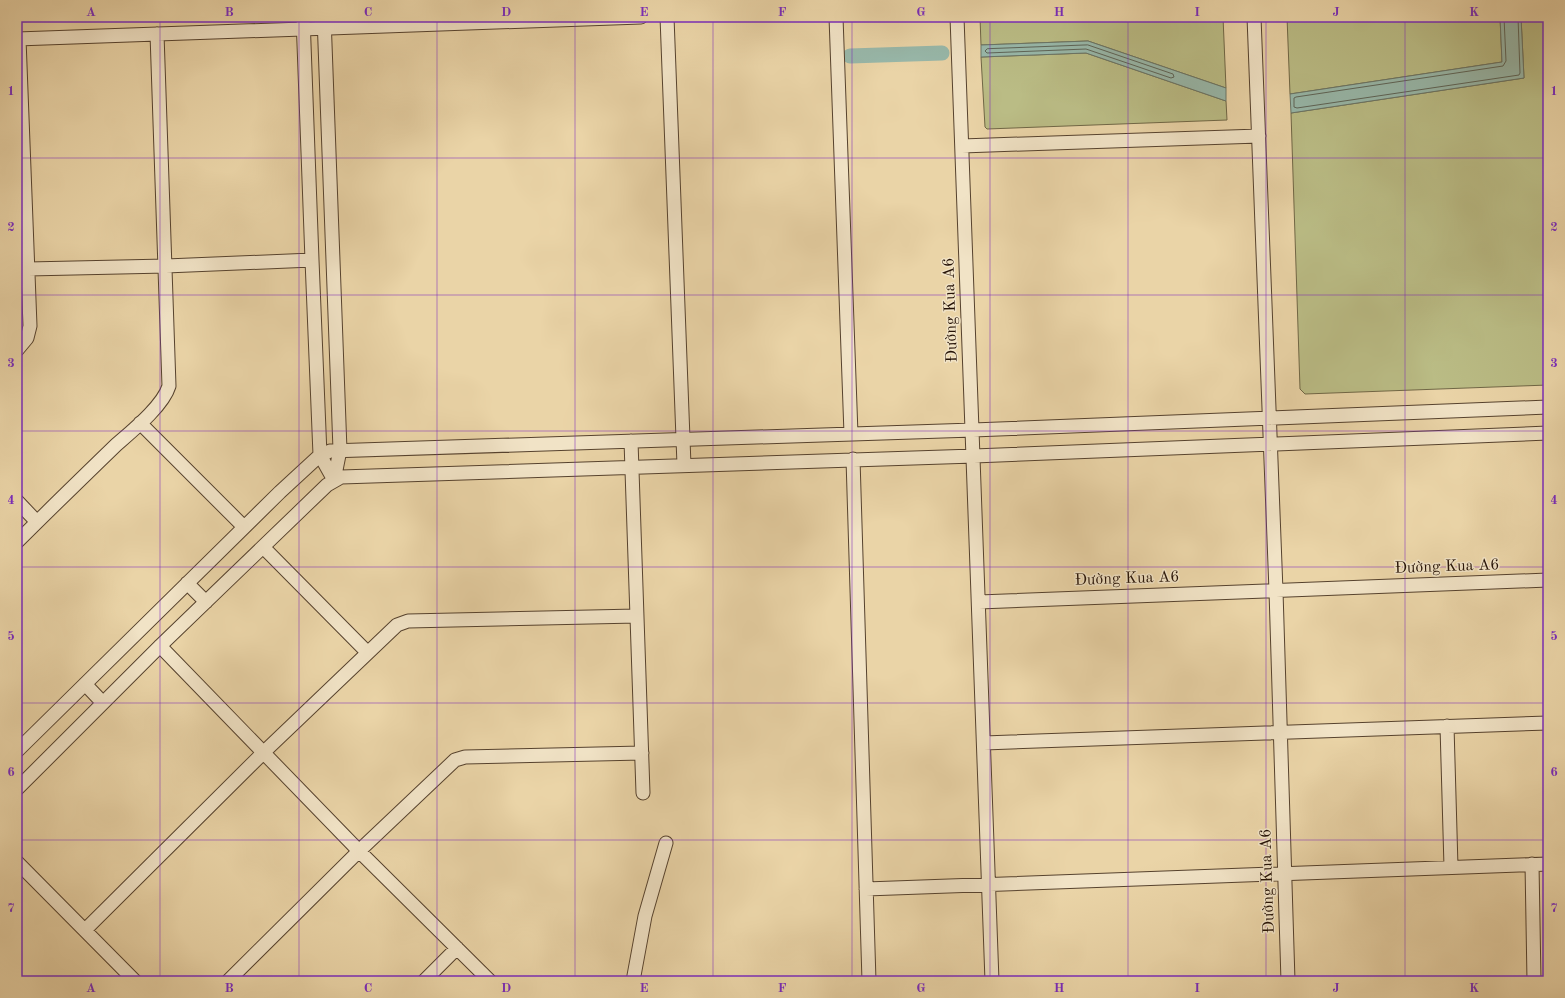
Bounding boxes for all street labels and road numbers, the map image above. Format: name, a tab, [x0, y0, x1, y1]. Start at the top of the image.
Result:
street label: Đường Kua A6	[941, 257, 961, 363]
street label: Đường Kua A6	[1394, 557, 1500, 577]
street label: Đường Kua A6	[1074, 569, 1180, 589]
street label: Đường Kua A6	[1258, 828, 1278, 934]

